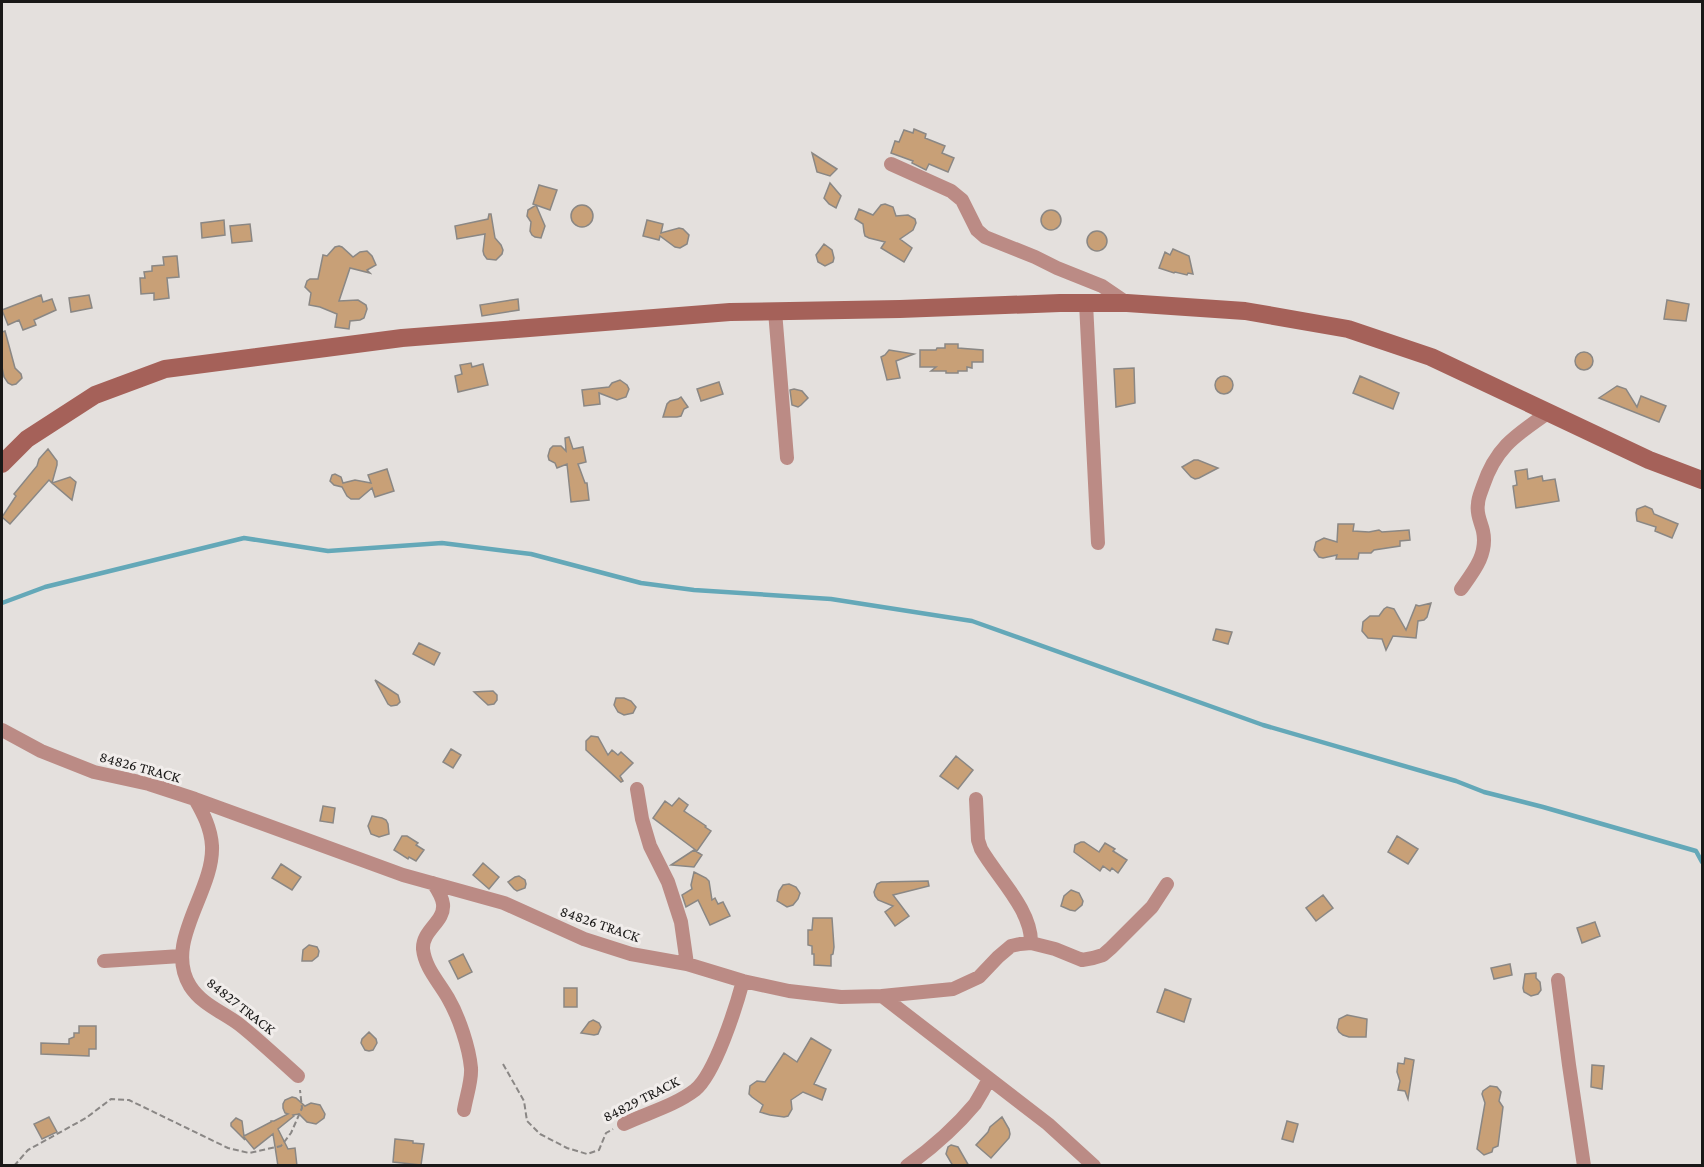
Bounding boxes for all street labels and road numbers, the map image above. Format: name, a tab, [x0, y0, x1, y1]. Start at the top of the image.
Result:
street label: 84826 TRACK	[98, 748, 183, 786]
street label: 84826 TRACK	[558, 903, 642, 945]
street label: 84827 TRACK	[204, 974, 279, 1038]
street label: 84829 TRACK	[600, 1073, 682, 1125]

